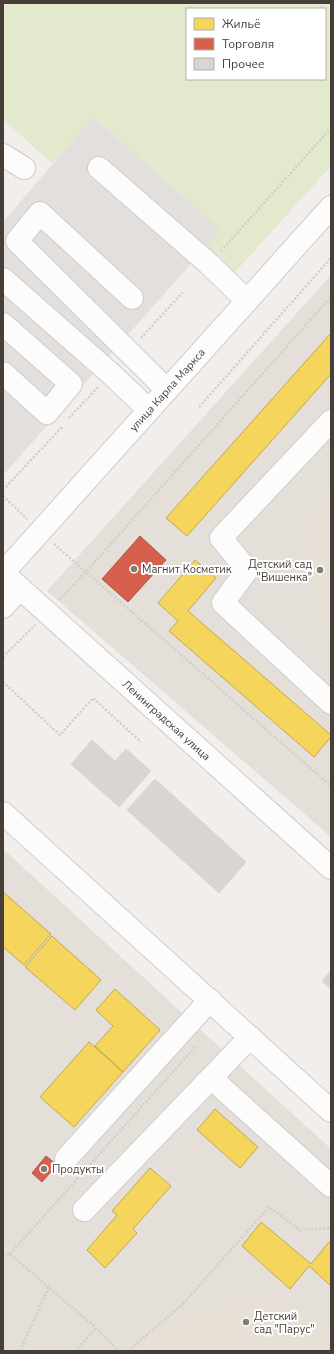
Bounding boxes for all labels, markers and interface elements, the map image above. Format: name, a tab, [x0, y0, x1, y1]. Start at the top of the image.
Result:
legend	[186, 8, 326, 80]
text: Жильё	[222, 16, 260, 32]
text: Торговля	[222, 36, 274, 52]
text: Прочее	[222, 56, 265, 72]
street label: улица Карла Маркса	[126, 345, 208, 435]
place label: Детский сад "Вишенка"	[248, 557, 312, 585]
place label: Магнит Косметик	[142, 562, 232, 577]
marker: Магнит Косметик	[129, 564, 139, 574]
marker: Детский сад "Вишенка"	[315, 565, 325, 575]
street label: Ленинградская улица	[119, 677, 214, 764]
place label: Продукты	[52, 1162, 104, 1177]
marker: Продукты	[39, 1164, 49, 1174]
place label: Детский сад "Парус"	[254, 1309, 315, 1337]
marker: Детский сад "Парус"	[241, 1317, 251, 1327]

